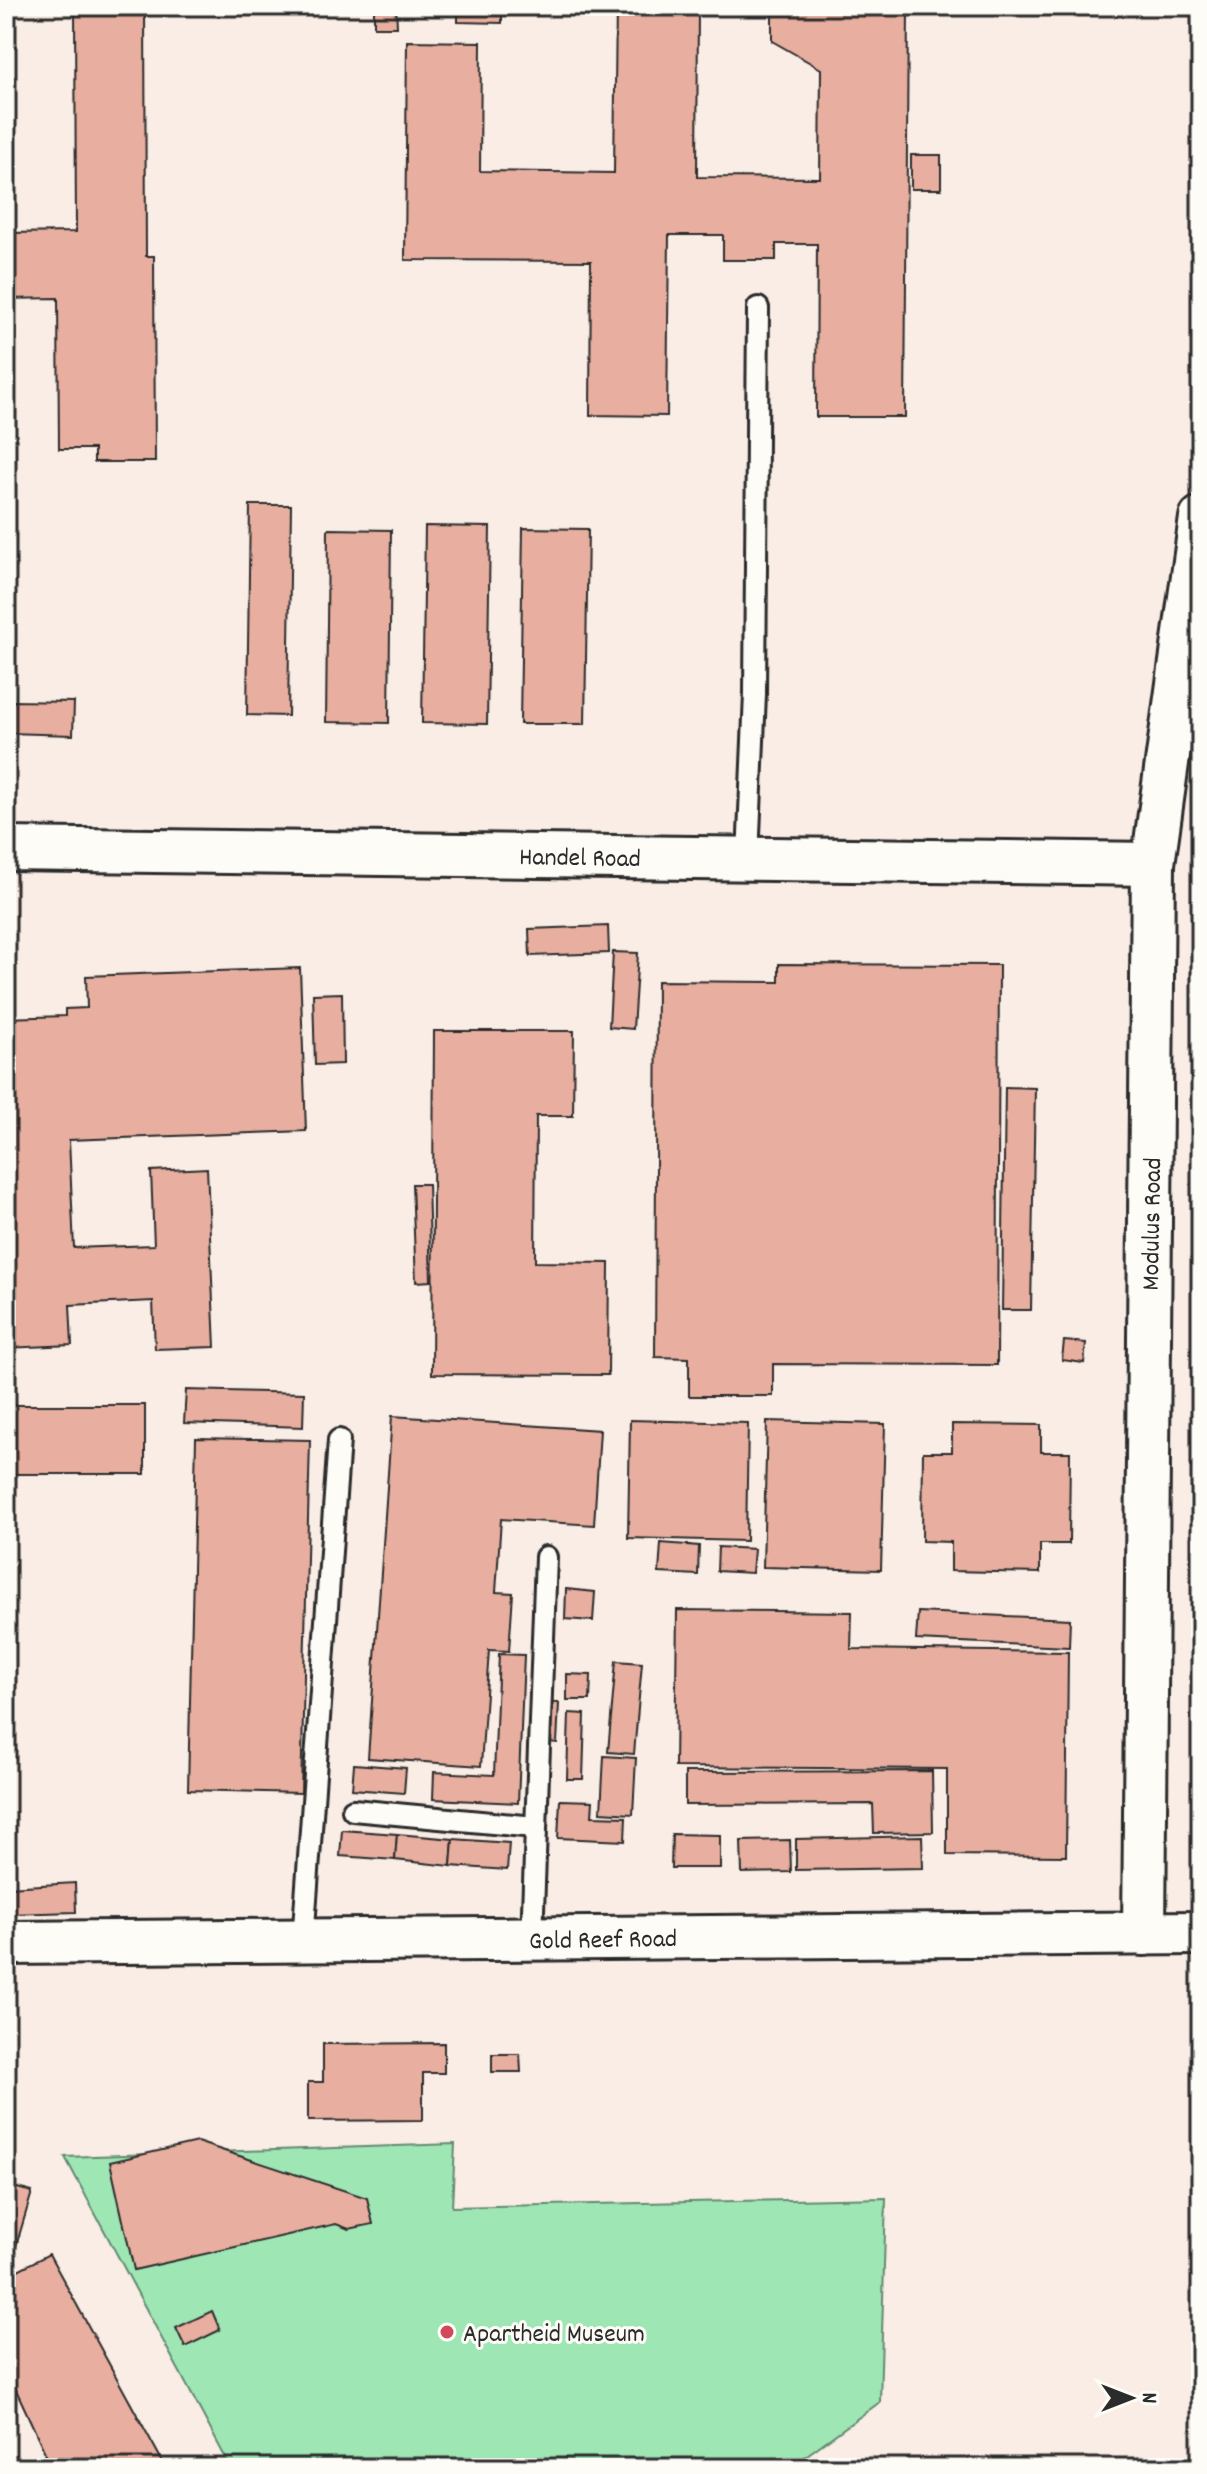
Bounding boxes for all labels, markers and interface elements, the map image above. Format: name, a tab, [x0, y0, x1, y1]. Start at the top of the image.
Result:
street label: Handel Road	[519, 840, 641, 879]
street label: Modulus Road	[1134, 1157, 1173, 1291]
street label: Gold Reef Road	[529, 1922, 678, 1961]
place label: Apartheid Museum	[463, 2317, 645, 2354]
marker: Apartheid Museum	[438, 2323, 456, 2341]
north arrow	[1091, 2358, 1171, 2438]
text: N	[1132, 2393, 1163, 2404]

